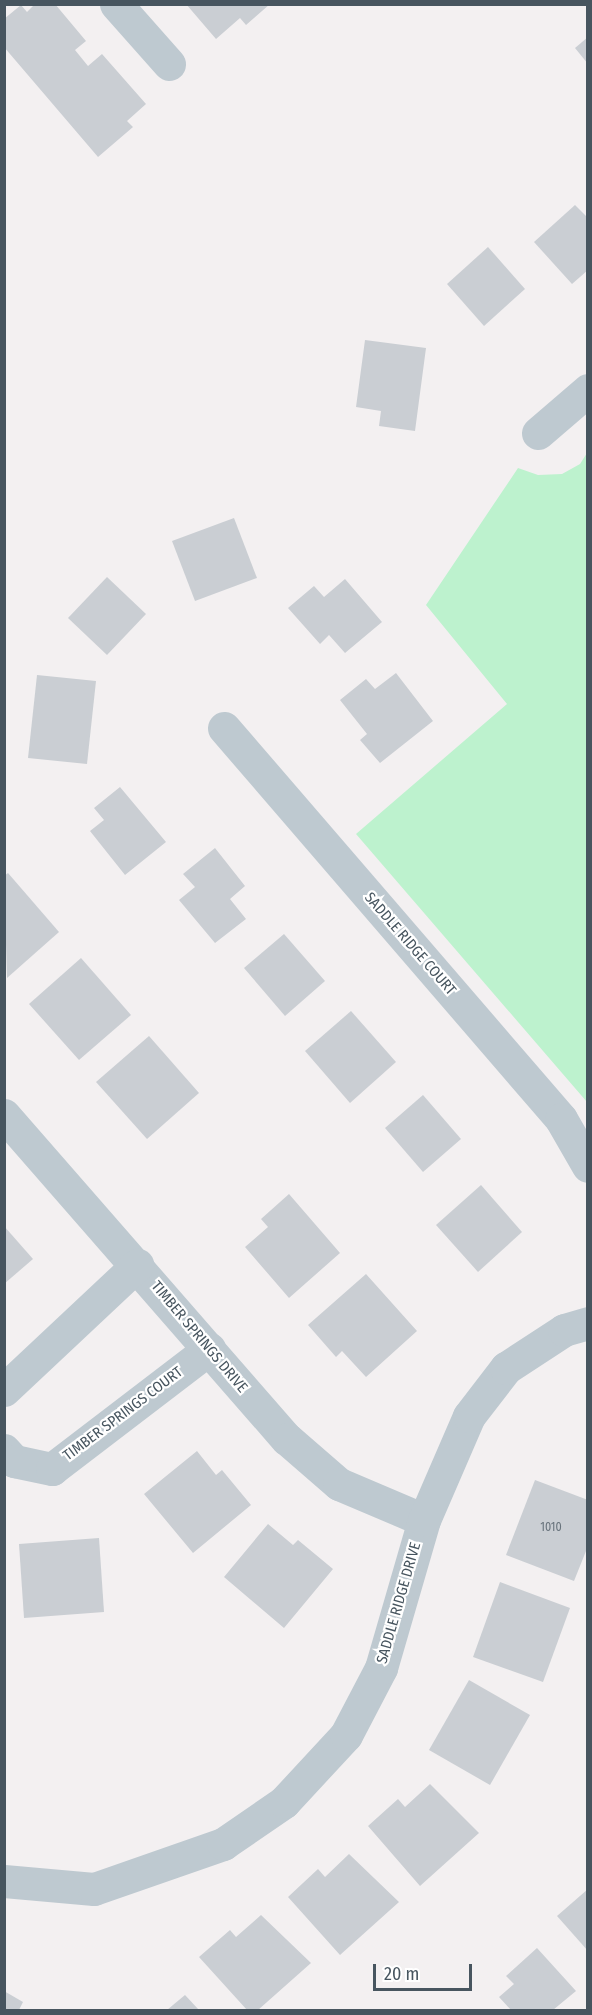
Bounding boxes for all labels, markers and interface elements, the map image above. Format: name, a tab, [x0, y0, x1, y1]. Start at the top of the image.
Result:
street label: SADDLE RIDGE COURT	[360, 889, 460, 999]
street label: TIMBER SPRINGS DRIVE	[147, 1278, 251, 1396]
street label: TIMBER SPRINGS COURT	[60, 1363, 186, 1465]
house number: 1010	[540, 1521, 562, 1535]
street label: SADDLE RIDGE DRIVE	[373, 1540, 425, 1666]
scale bar	[376, 1952, 475, 1990]
text: 20 m	[384, 1963, 419, 1985]

